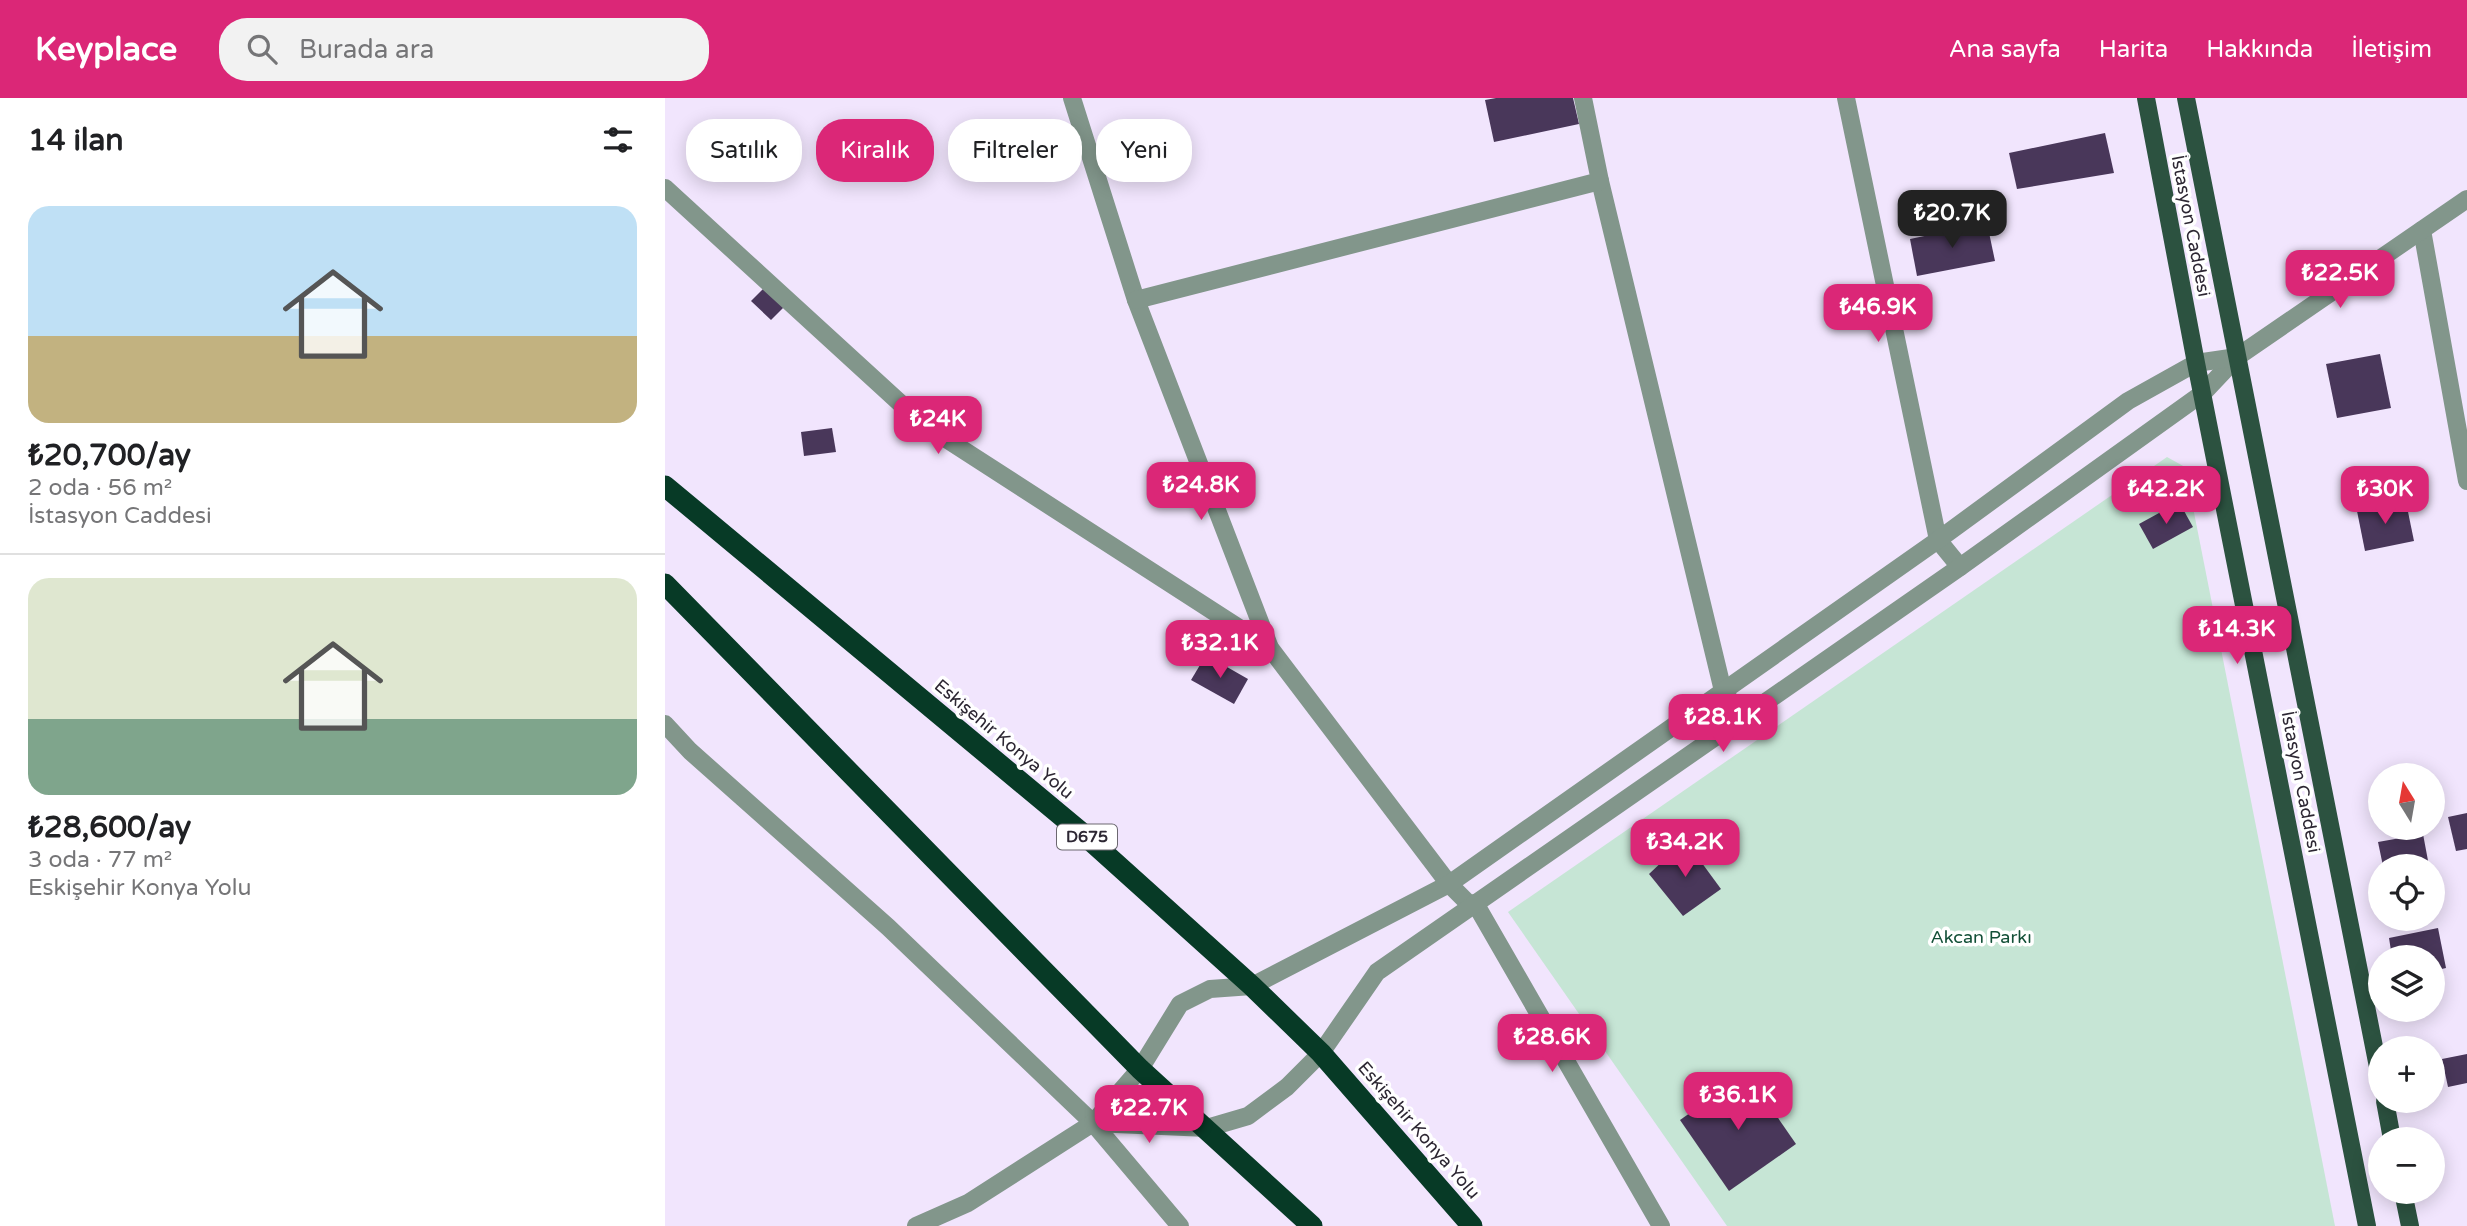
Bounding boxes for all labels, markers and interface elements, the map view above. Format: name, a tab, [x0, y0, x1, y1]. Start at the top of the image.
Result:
search box	[219, 18, 709, 81]
text: Keyplace	[35, 30, 177, 69]
icon: search	[243, 30, 281, 68]
text: Burada ara	[299, 34, 434, 65]
text: Ana sayfa	[1949, 35, 2061, 64]
text: Harita	[2099, 35, 2168, 64]
text: Hakkında	[2206, 35, 2313, 64]
text: İletişim	[2351, 35, 2432, 64]
chip: Satılık	[686, 119, 802, 182]
chip: Kiralık	[816, 119, 934, 182]
chip: Filtreler	[948, 119, 1082, 182]
chip: Yeni	[1096, 119, 1192, 182]
icon: filters	[599, 121, 637, 159]
text: 14 ilan	[28, 122, 124, 159]
street label: İstasyon Caddesi	[2166, 153, 2216, 299]
pin: ₺20.7K	[1895, 190, 2009, 250]
text: ₺20.7K	[1914, 199, 1990, 227]
pin: ₺22.5K	[2283, 250, 2397, 310]
icon: home	[270, 251, 396, 377]
text: ₺22.5K	[2302, 259, 2378, 287]
pin: ₺46.9K	[1821, 285, 1935, 344]
text: ₺46.9K	[1840, 293, 1916, 321]
pin: ₺24K	[897, 396, 979, 456]
text: ₺24K	[910, 405, 966, 433]
text: ₺20,700/ay	[28, 437, 191, 474]
pin: ₺24.8K	[1144, 462, 1258, 522]
pin: ₺42.2K	[2109, 466, 2223, 526]
pin: ₺30K	[2344, 466, 2426, 526]
text: ₺24.8K	[1163, 471, 1239, 499]
text: 2 oda · 56 m²	[28, 474, 172, 502]
text: ₺42.2K	[2128, 475, 2204, 503]
text: ₺30K	[2357, 475, 2413, 503]
text: İstasyon Caddesi	[28, 502, 212, 530]
pin: ₺14.3K	[2180, 606, 2294, 666]
text: ₺14.3K	[2199, 615, 2275, 643]
pin: ₺32.1K	[1163, 620, 1277, 680]
icon: home	[270, 623, 396, 749]
text: ₺32.1K	[1182, 629, 1258, 657]
street label: Eskişehir Konya Yolu	[930, 674, 1078, 804]
pin: ₺28.1K	[1666, 694, 1780, 754]
text: ₺28.1K	[1685, 703, 1761, 731]
street label: İstasyon Caddesi	[2276, 709, 2326, 855]
north arrow	[2368, 763, 2445, 840]
map controls	[2368, 763, 2445, 1204]
text: ₺28,600/ay	[28, 809, 191, 846]
pin: ₺34.2K	[1628, 820, 1742, 879]
road number: D675	[1057, 824, 1117, 850]
text: ₺34.2K	[1647, 828, 1723, 856]
text: 3 oda · 77 m²	[28, 846, 172, 874]
button: locate	[2368, 854, 2445, 931]
text: Eskişehir Konya Yolu	[28, 874, 251, 902]
park label: Akcan Parkı	[1930, 926, 2032, 948]
button: layers	[2368, 945, 2445, 1022]
pin: ₺28.6K	[1495, 1014, 1609, 1074]
text: ₺28.6K	[1514, 1023, 1590, 1051]
button: +	[2368, 1036, 2445, 1113]
street label: Eskişehir Konya Yolu	[1353, 1057, 1485, 1203]
pin: ₺36.1K	[1681, 1072, 1795, 1132]
text: ₺36.1K	[1700, 1081, 1776, 1109]
pin: ₺22.7K	[1092, 1086, 1206, 1145]
text: ₺22.7K	[1111, 1094, 1187, 1122]
button: −	[2368, 1127, 2445, 1204]

